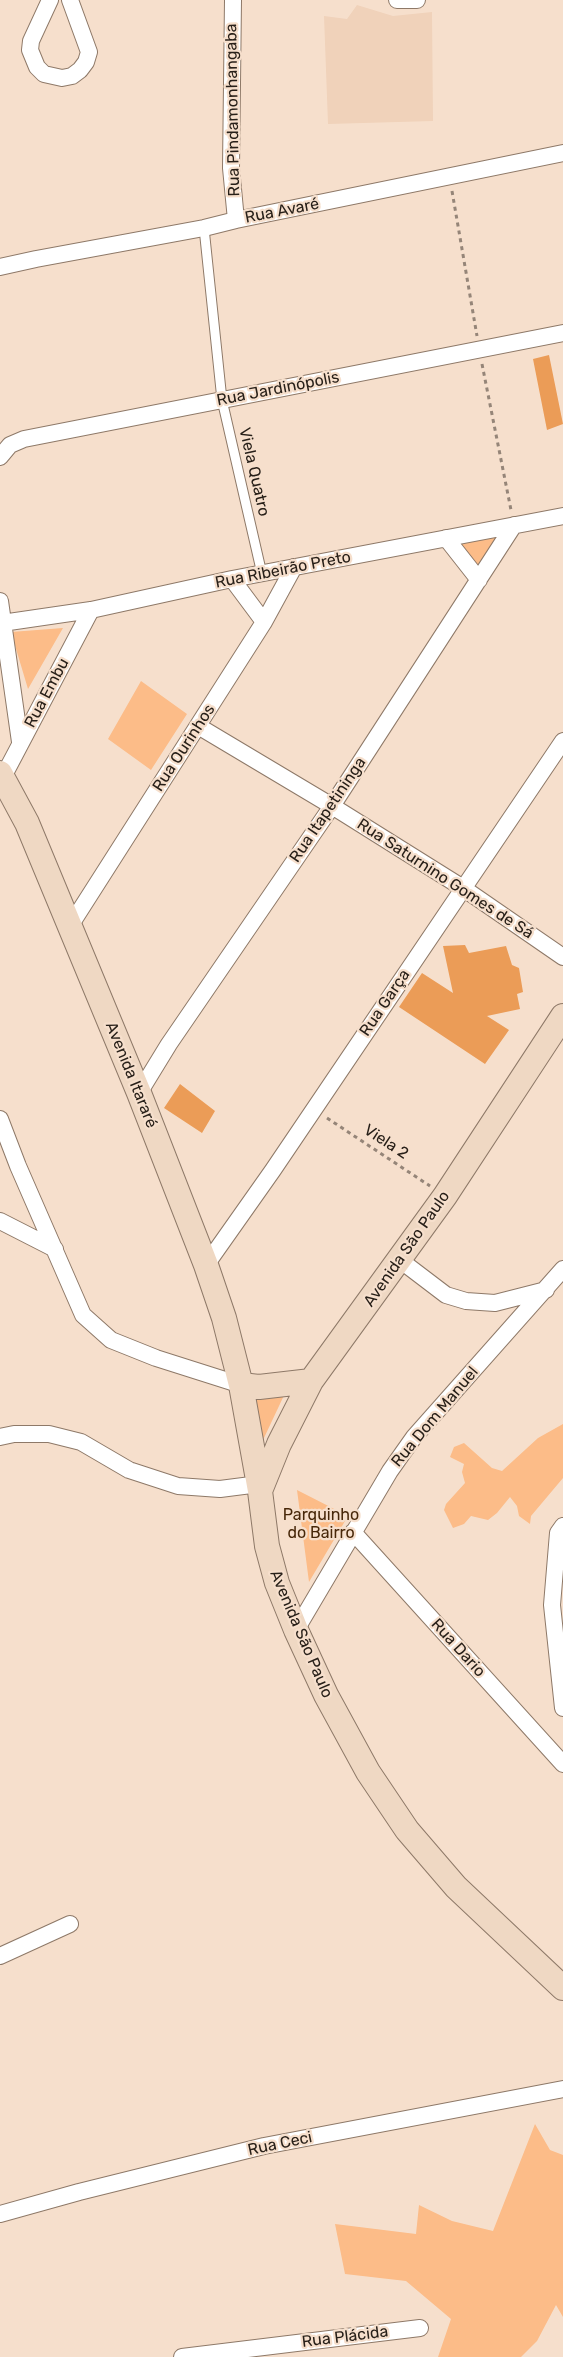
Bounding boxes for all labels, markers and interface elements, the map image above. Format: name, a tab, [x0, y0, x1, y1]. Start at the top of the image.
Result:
street label: Rua Pindamonhangaba	[222, 23, 244, 197]
street label: Rua Avaré	[243, 194, 321, 228]
street label: Rua Jardinópolis	[215, 368, 341, 410]
street label: Viela Quatro	[234, 426, 274, 518]
street label: Rua Ribeirão Preto	[213, 547, 353, 593]
street label: Rua Embu	[21, 655, 73, 731]
street label: Rua Ourinhos	[149, 701, 219, 795]
street label: Rua Itapetininga	[286, 754, 370, 866]
street label: Rua Saturnino Gomes de Sá	[353, 815, 537, 943]
street label: Rua Garça	[356, 966, 414, 1040]
street label: Avenida Itararé	[101, 1019, 161, 1131]
street label: Viela 2	[360, 1121, 412, 1163]
street label: Avenida São Paulo	[360, 1187, 454, 1311]
street label: Rua Dom Manuel	[387, 1363, 483, 1471]
park label: Parquinho do Bairro	[283, 1505, 359, 1543]
street label: Avenida São Paulo	[265, 1567, 337, 1701]
street label: Rua Dario	[427, 1615, 489, 1681]
street label: Rua Ceci	[246, 2128, 314, 2160]
street label: Rua Plácida	[301, 2322, 389, 2352]

